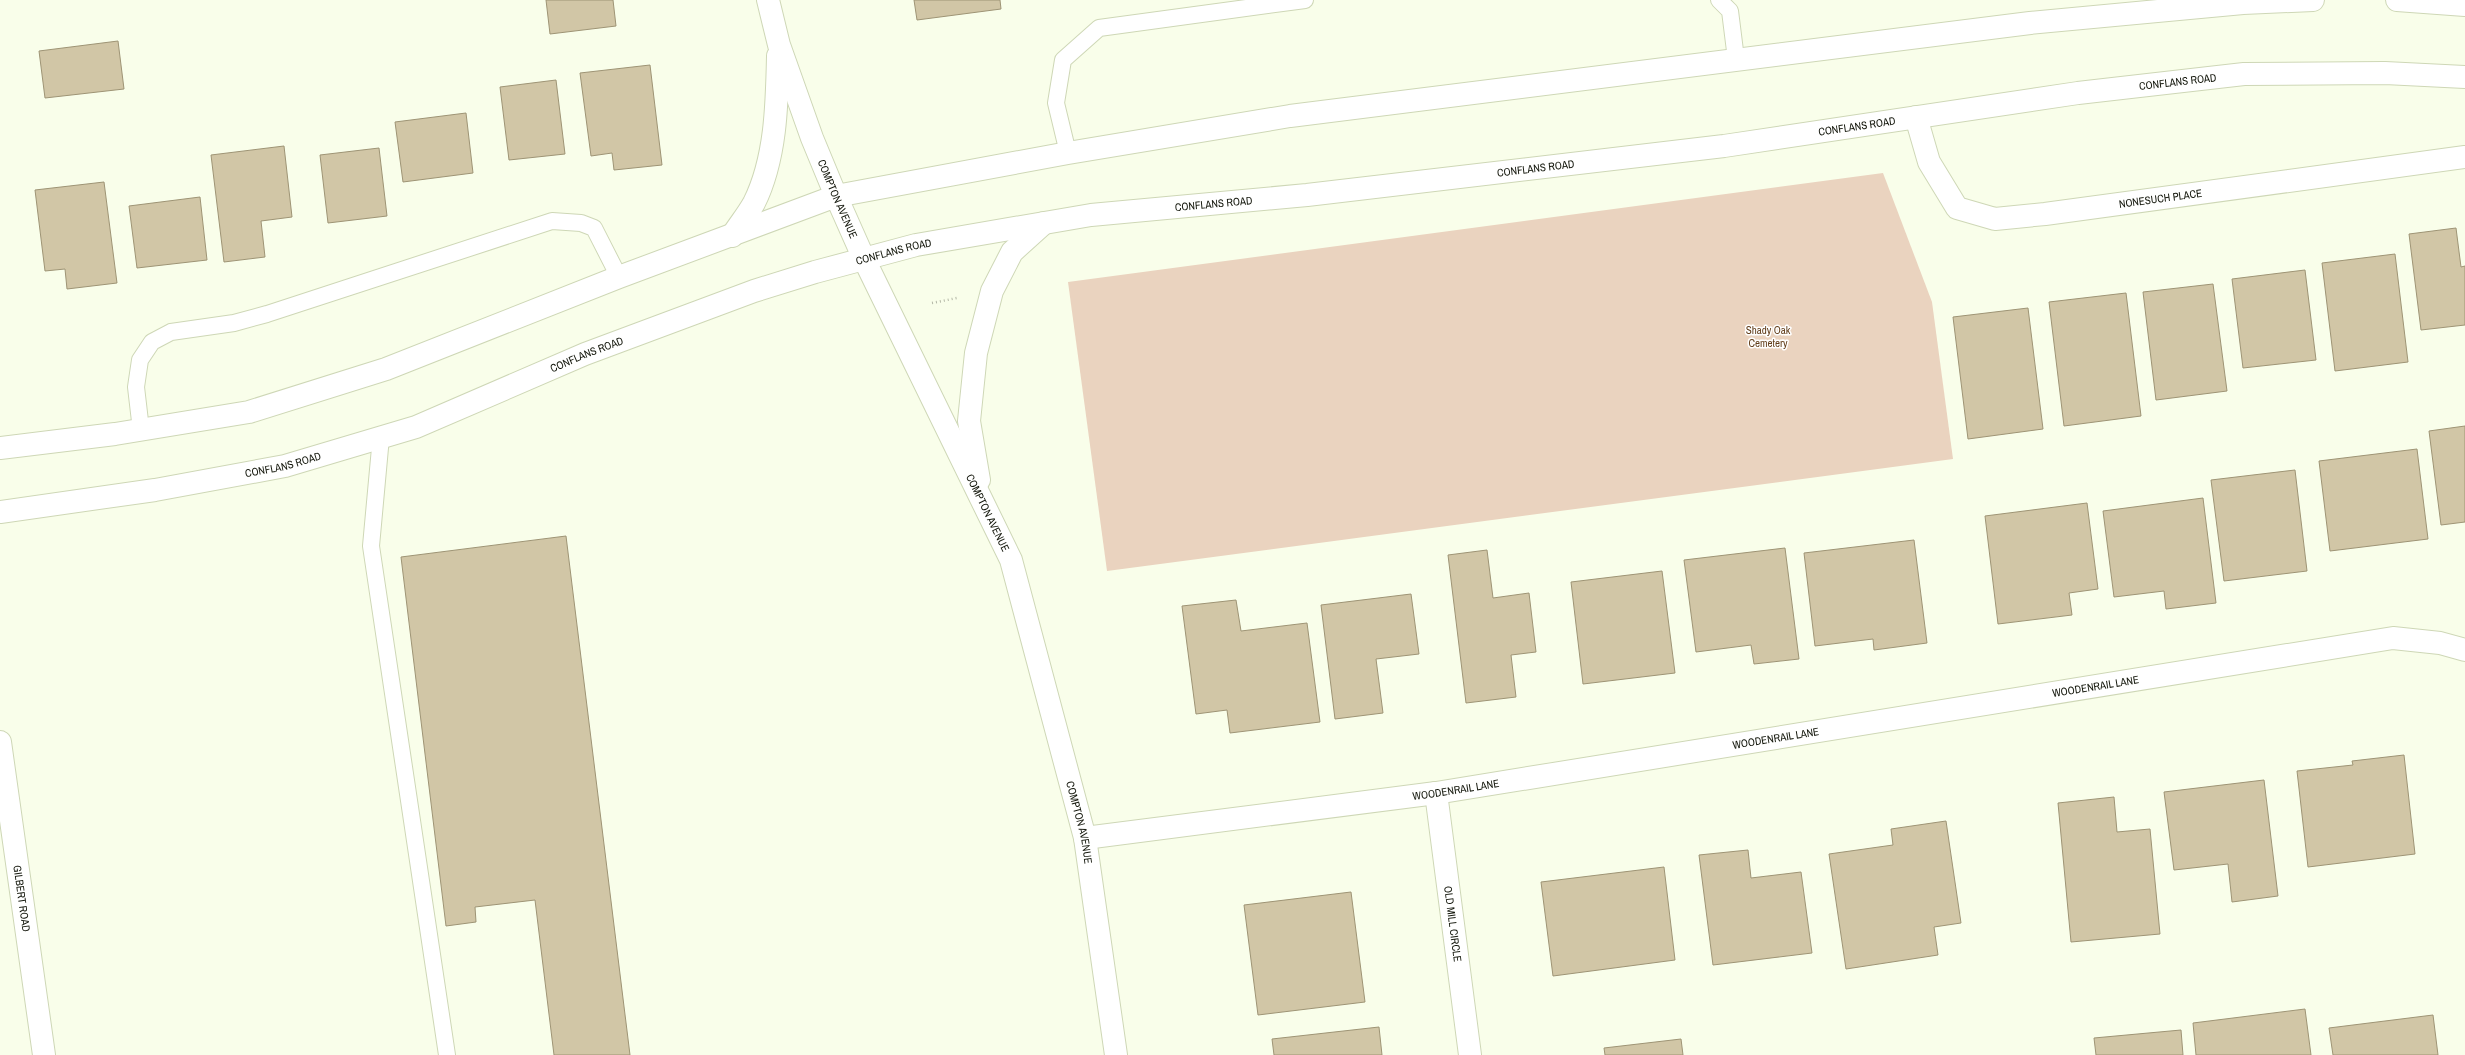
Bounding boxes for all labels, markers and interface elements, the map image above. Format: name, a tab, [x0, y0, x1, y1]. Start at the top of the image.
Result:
street label: CONFLANS ROAD	[2138, 70, 2217, 93]
street label: CONFLANS ROAD	[1817, 113, 1896, 139]
street label: COMPTON AVENUE	[815, 157, 861, 240]
street label: CONFLANS ROAD	[1496, 157, 1575, 180]
street label: NONESUCH PLACE	[2118, 186, 2203, 211]
street label: CONFLANS ROAD	[1174, 193, 1253, 214]
street label: CONFLANS ROAD	[854, 235, 933, 268]
park label: Shady Oak Cemetery	[1746, 323, 1791, 350]
street label: CONFLANS ROAD	[548, 333, 625, 375]
street label: CONFLANS ROAD	[244, 449, 323, 480]
street label: COMPTON AVENUE	[963, 472, 1013, 554]
street label: WOODENRAIL LANE	[2051, 672, 2140, 700]
street label: WOODENRAIL LANE	[1731, 724, 1820, 752]
street label: WOODENRAIL LANE	[1412, 776, 1500, 803]
street label: COMPTON AVENUE	[1063, 780, 1096, 865]
street label: GILBERT ROAD	[10, 864, 34, 933]
street label: OLD MILL CIRCLE	[1441, 885, 1465, 963]

